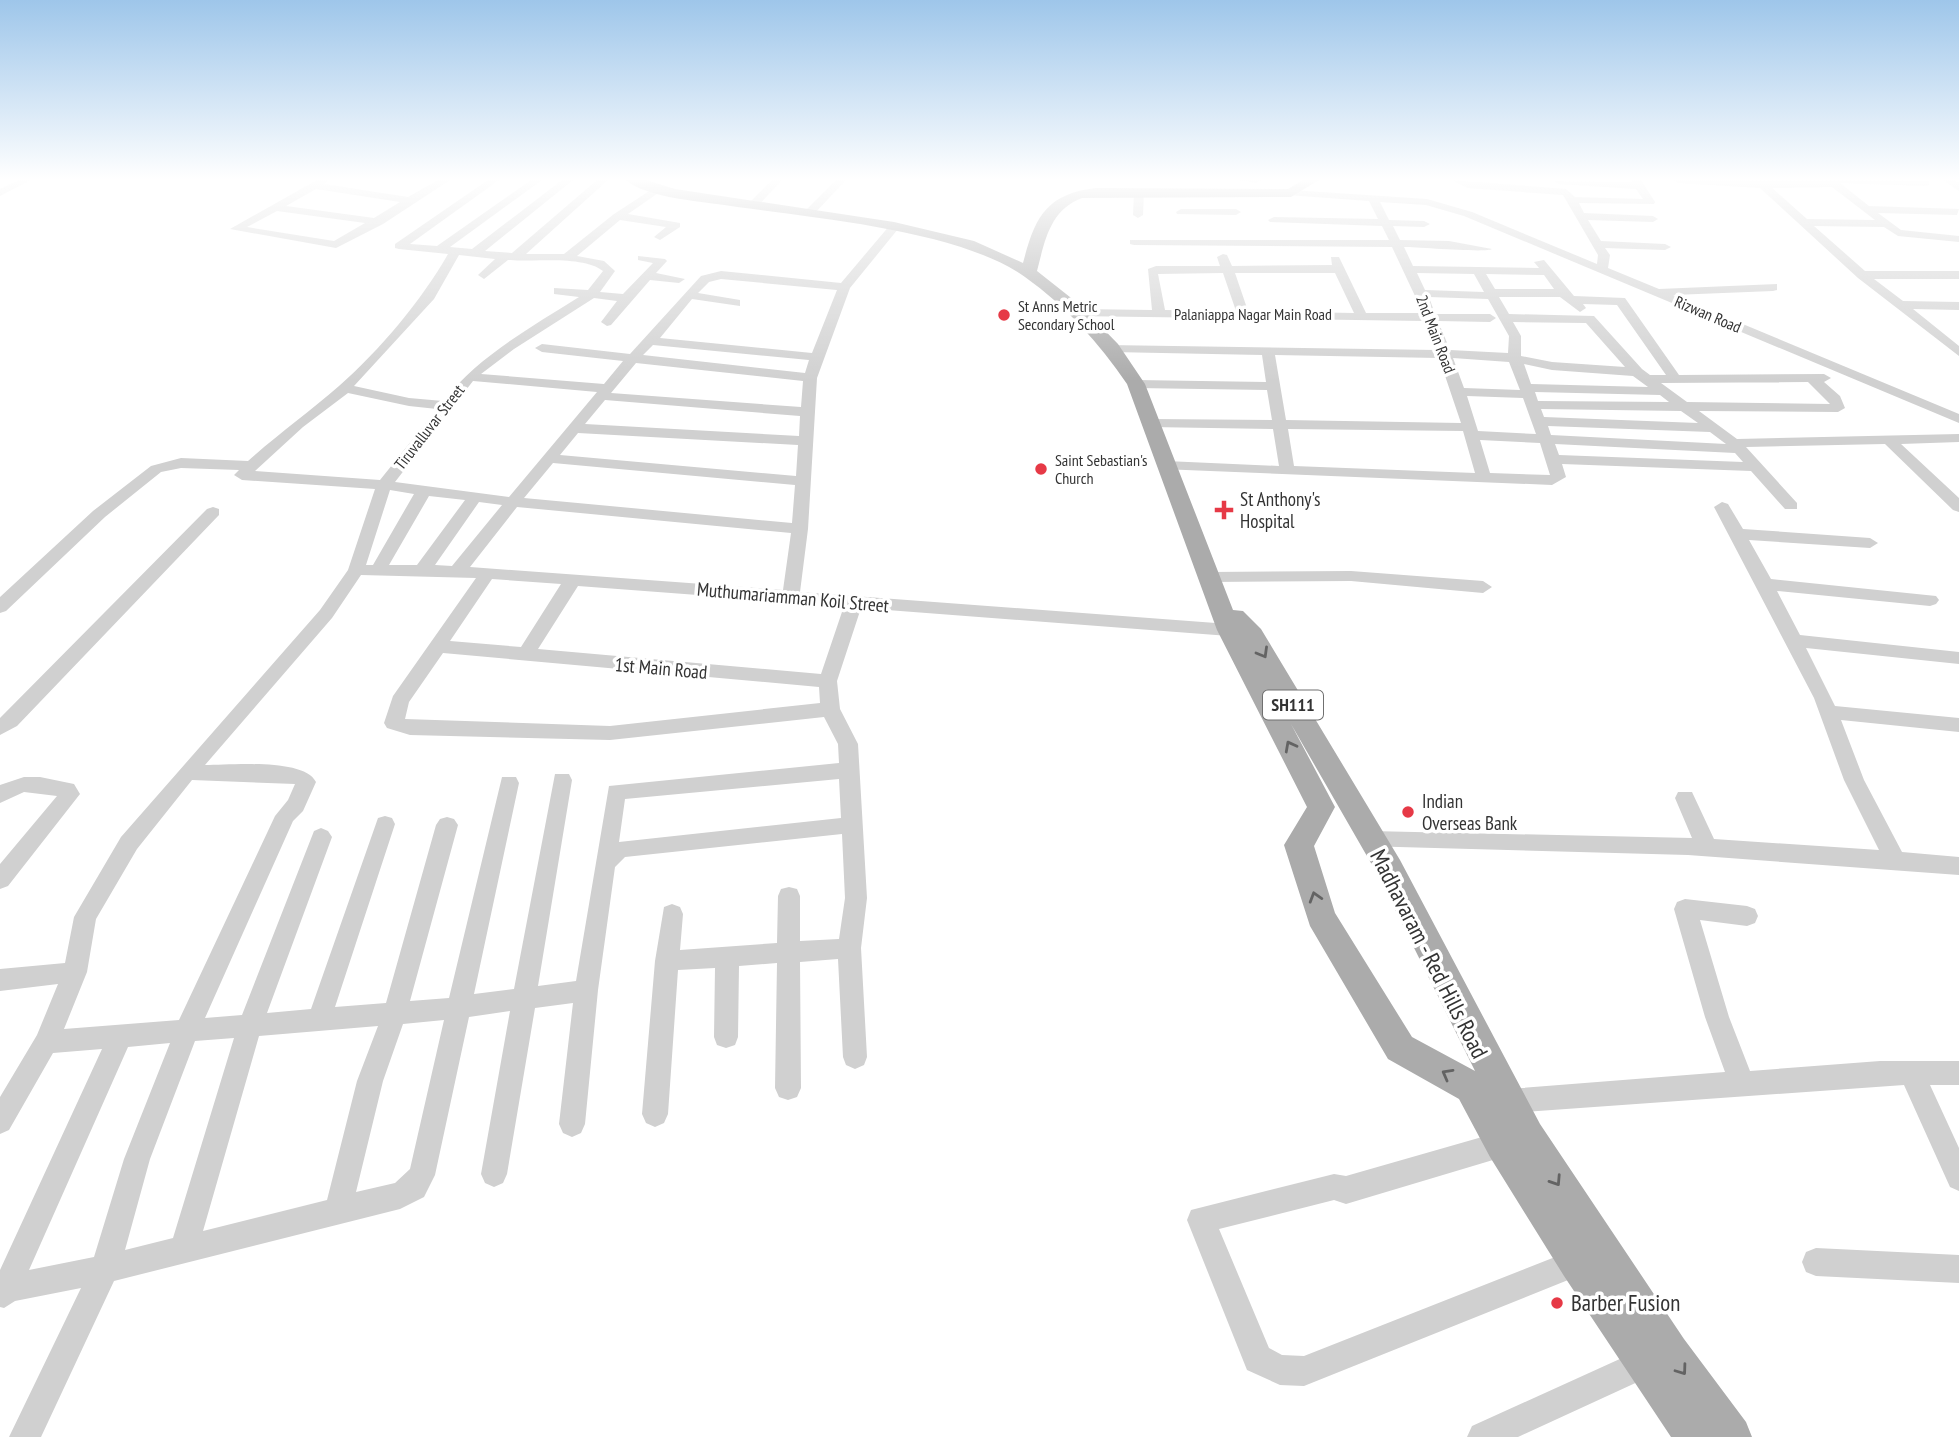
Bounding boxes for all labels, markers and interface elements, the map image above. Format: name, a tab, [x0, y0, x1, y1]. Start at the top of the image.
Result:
street label: Rizwan Road	[1672, 291, 1744, 337]
street label: 2nd Main Road	[1412, 292, 1460, 376]
place label: St Anns Metric Secondary School	[1018, 296, 1115, 334]
street label: Palaniappa Nagar Main Road	[1174, 304, 1332, 324]
marker: St Anns Metric Secondary School	[996, 307, 1012, 323]
street label: Tiruvalluvar Street	[390, 380, 469, 474]
place label: Saint Sebastian's Church	[1055, 450, 1148, 488]
marker: Saint Sebastian's Church	[1033, 461, 1049, 477]
place label: St Anthony's Hospital	[1240, 487, 1320, 533]
marker: St Anthony's Hospital	[1214, 500, 1234, 520]
street label: Muthumariamman Koil Street	[696, 577, 891, 617]
one-way arrow	[1255, 646, 1268, 659]
street label: 1st Main Road	[614, 652, 708, 684]
road number: SH111	[1263, 690, 1323, 720]
one-way arrow	[1285, 741, 1298, 753]
place label: Indian Overseas Bank	[1422, 789, 1518, 835]
marker: Indian Overseas Bank	[1400, 804, 1416, 820]
street label: Madhavaram - Red Hills Road	[1364, 844, 1495, 1063]
one-way arrow	[1309, 891, 1323, 904]
one-way arrow	[1442, 1069, 1454, 1082]
one-way arrow	[1548, 1173, 1560, 1186]
place label: Barber Fusion	[1571, 1288, 1680, 1317]
marker: Barber Fusion	[1549, 1295, 1565, 1311]
one-way arrow	[1674, 1362, 1687, 1375]

